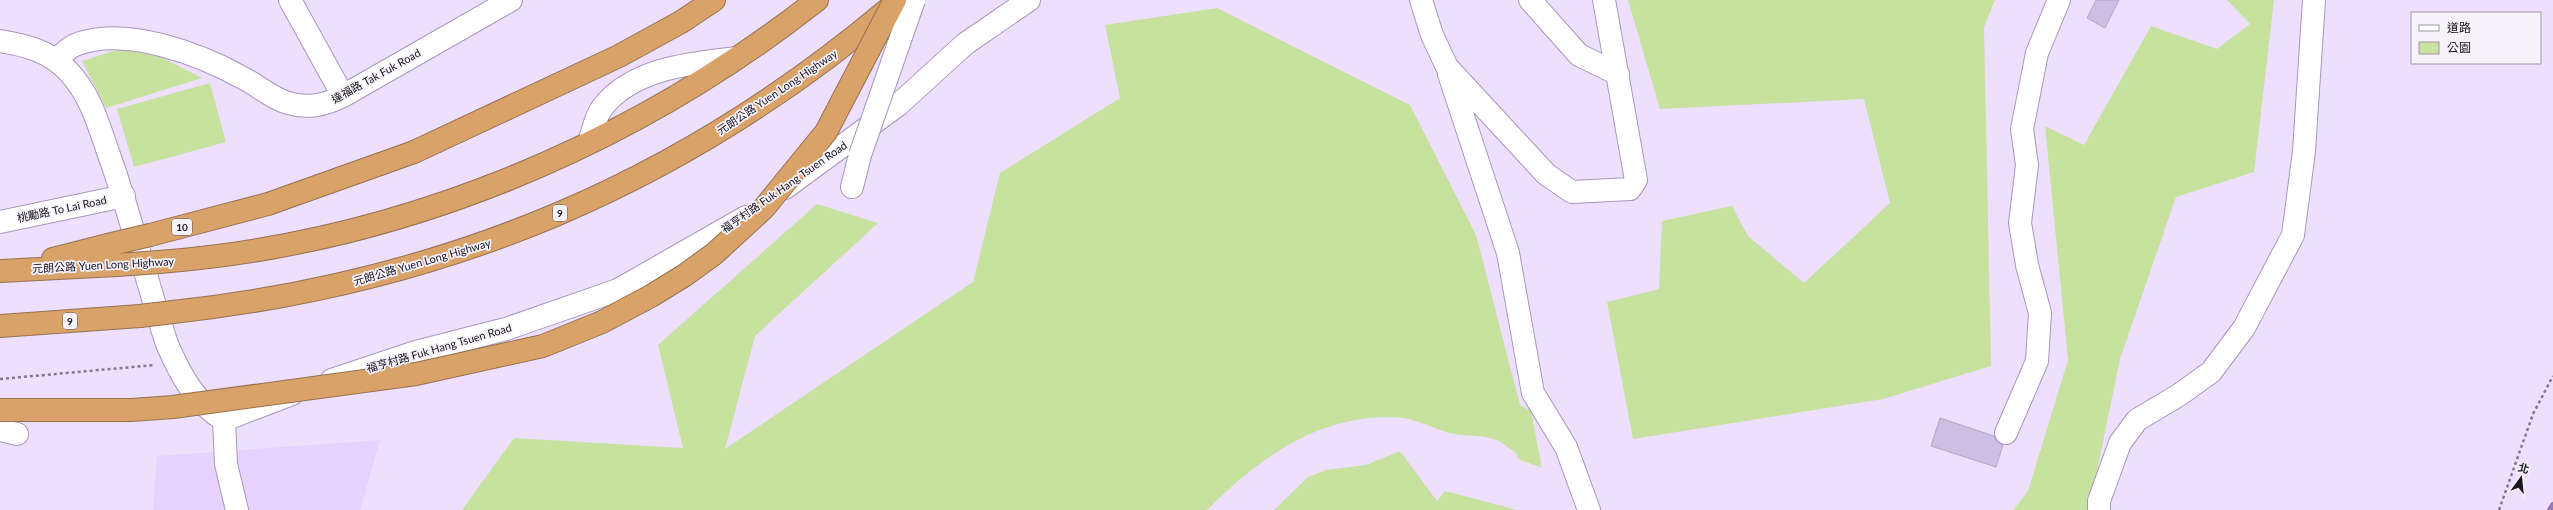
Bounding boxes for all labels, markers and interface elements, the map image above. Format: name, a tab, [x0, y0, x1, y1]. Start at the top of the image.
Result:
legend	[2411, 12, 2541, 64]
text: 道路	[2447, 20, 2471, 35]
text: 公園	[2447, 40, 2471, 55]
street label: 達福路 Tak Fuk Road	[329, 46, 422, 105]
street label: 元朗公路 Yuen Long Highway	[714, 46, 840, 137]
street label: 福亨村路 Fuk Hang Tsuen Road	[718, 138, 849, 235]
street label: 桃勵路 To Lai Road	[16, 193, 108, 224]
road number: 9	[553, 205, 567, 221]
road number: 10	[172, 219, 192, 235]
street label: 元朗公路 Yuen Long Highway	[352, 236, 492, 287]
street label: 元朗公路 Yuen Long Highway	[32, 254, 175, 275]
road number: 9	[63, 313, 77, 329]
street label: 福亨村路 Fuk Hang Tsuen Road	[365, 321, 513, 375]
north arrow	[2501, 458, 2541, 498]
text: 北	[2517, 460, 2531, 476]

